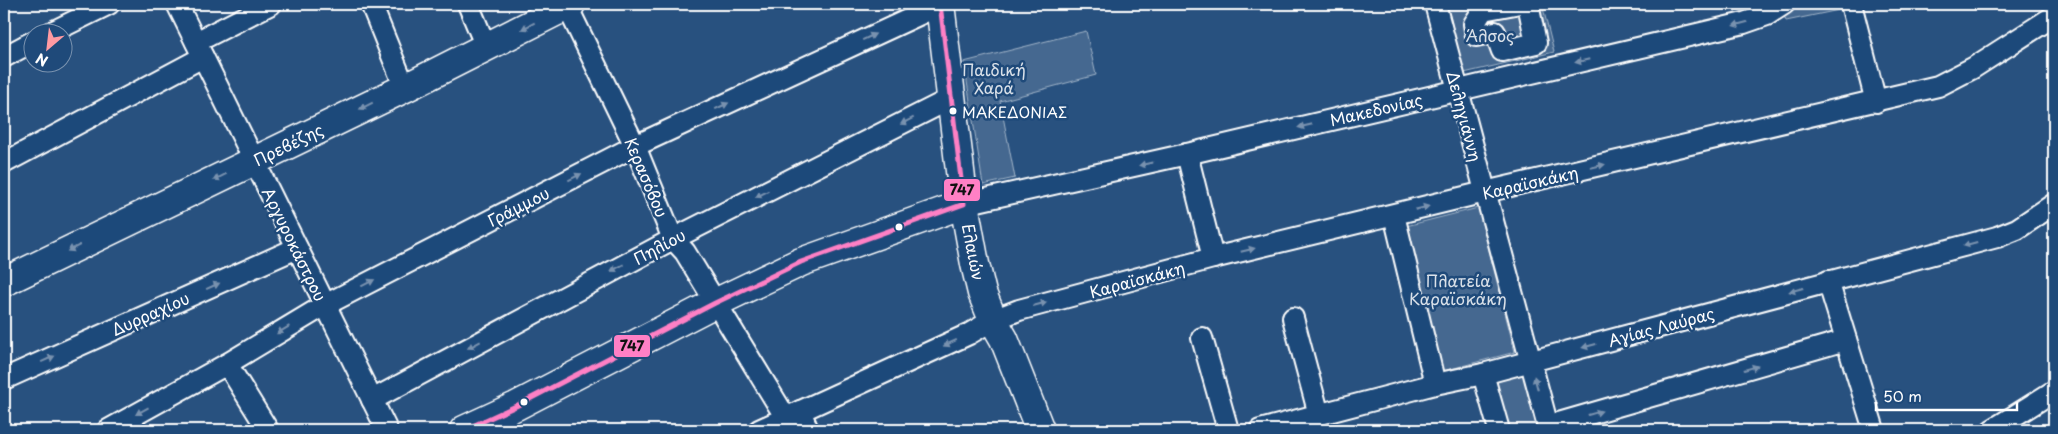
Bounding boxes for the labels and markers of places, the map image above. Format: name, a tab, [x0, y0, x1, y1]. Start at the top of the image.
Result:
place label: ΜΑΚΕΔΟΝΙΑΣ	[962, 100, 1067, 123]
marker: ΜΑΚΕΔΟΝΙΑΣ	[948, 106, 958, 116]
unlabelled marker	[894, 222, 904, 232]
unlabelled marker	[519, 397, 529, 407]

